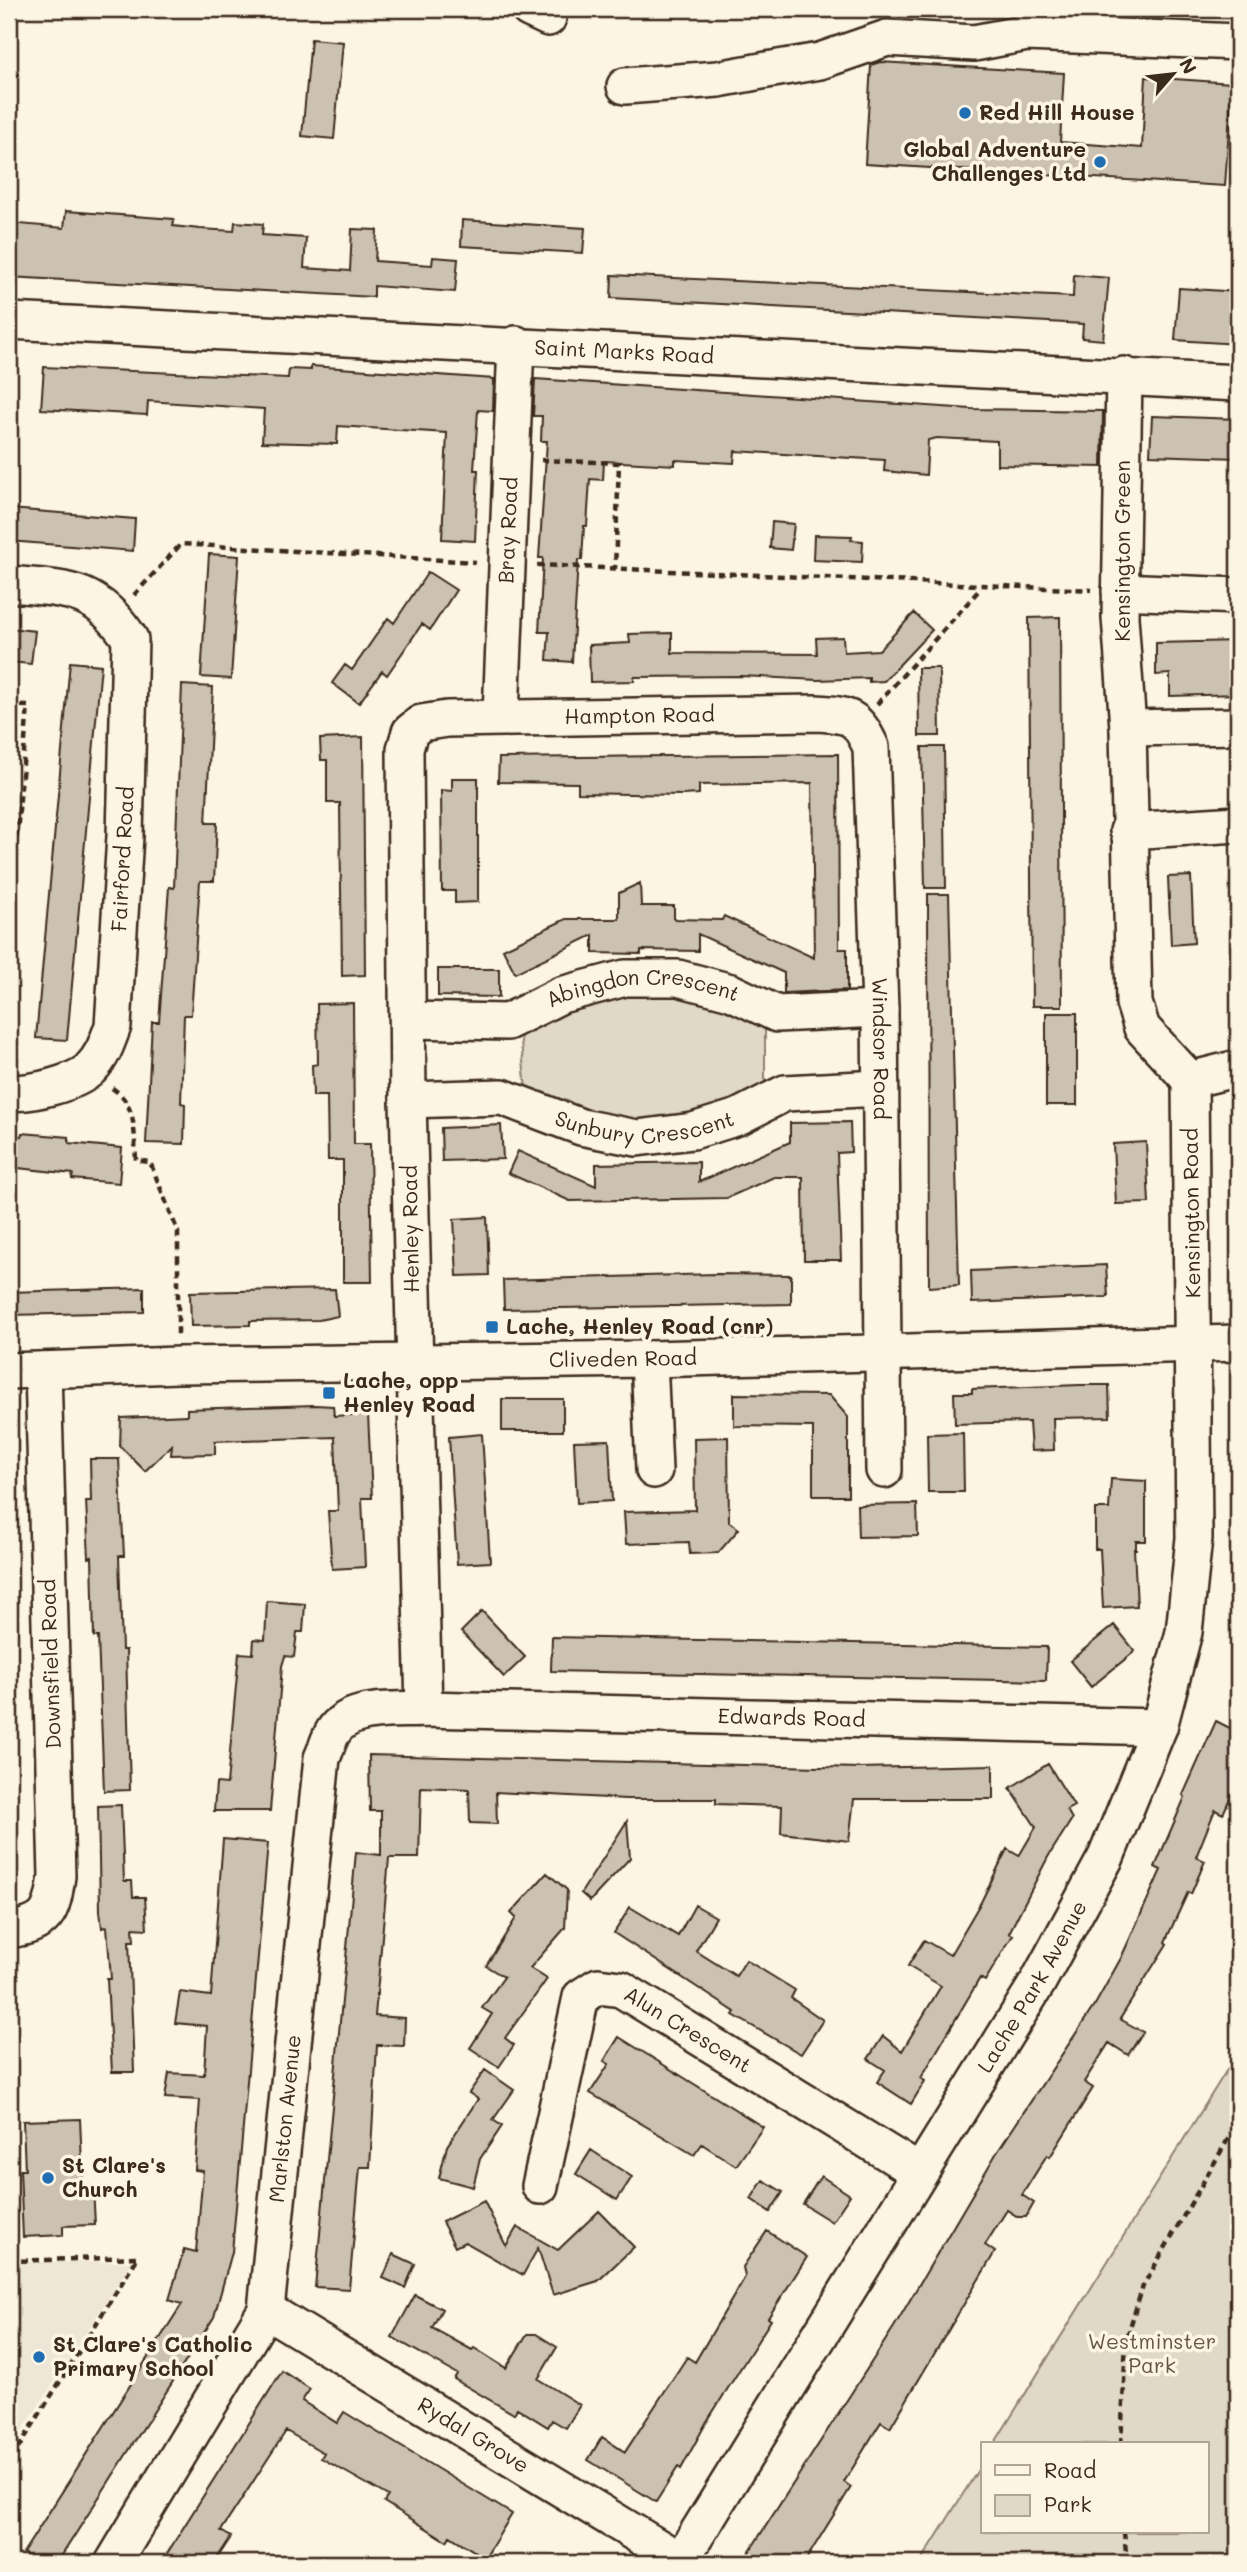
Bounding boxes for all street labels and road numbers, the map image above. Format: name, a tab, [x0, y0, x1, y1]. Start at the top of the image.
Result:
street label: Saint Marks Road	[534, 333, 715, 369]
street label: Kensington Green	[1108, 460, 1135, 642]
street label: Bray Road	[491, 476, 523, 584]
street label: Hampton Road	[564, 700, 715, 729]
street label: Fairford Road	[104, 786, 139, 932]
street label: Abingdon Crescent	[541, 962, 745, 1012]
street label: Windsor Road	[867, 977, 896, 1120]
street label: Sunbury Crescent	[551, 1103, 737, 1150]
street label: Kensington Road	[1176, 1128, 1205, 1298]
street label: Henley Road	[395, 1165, 424, 1293]
street label: Cliveden Road	[549, 1343, 697, 1372]
street label: Downsfield Road	[33, 1579, 66, 1750]
street label: Edwards Road	[717, 1701, 866, 1732]
street label: Lache Park Avenue	[970, 1895, 1092, 2077]
street label: Alun Crescent	[620, 1979, 757, 2078]
street label: Marlston Avenue	[262, 2033, 306, 2204]
street label: Rydal Grove	[413, 2390, 535, 2478]

